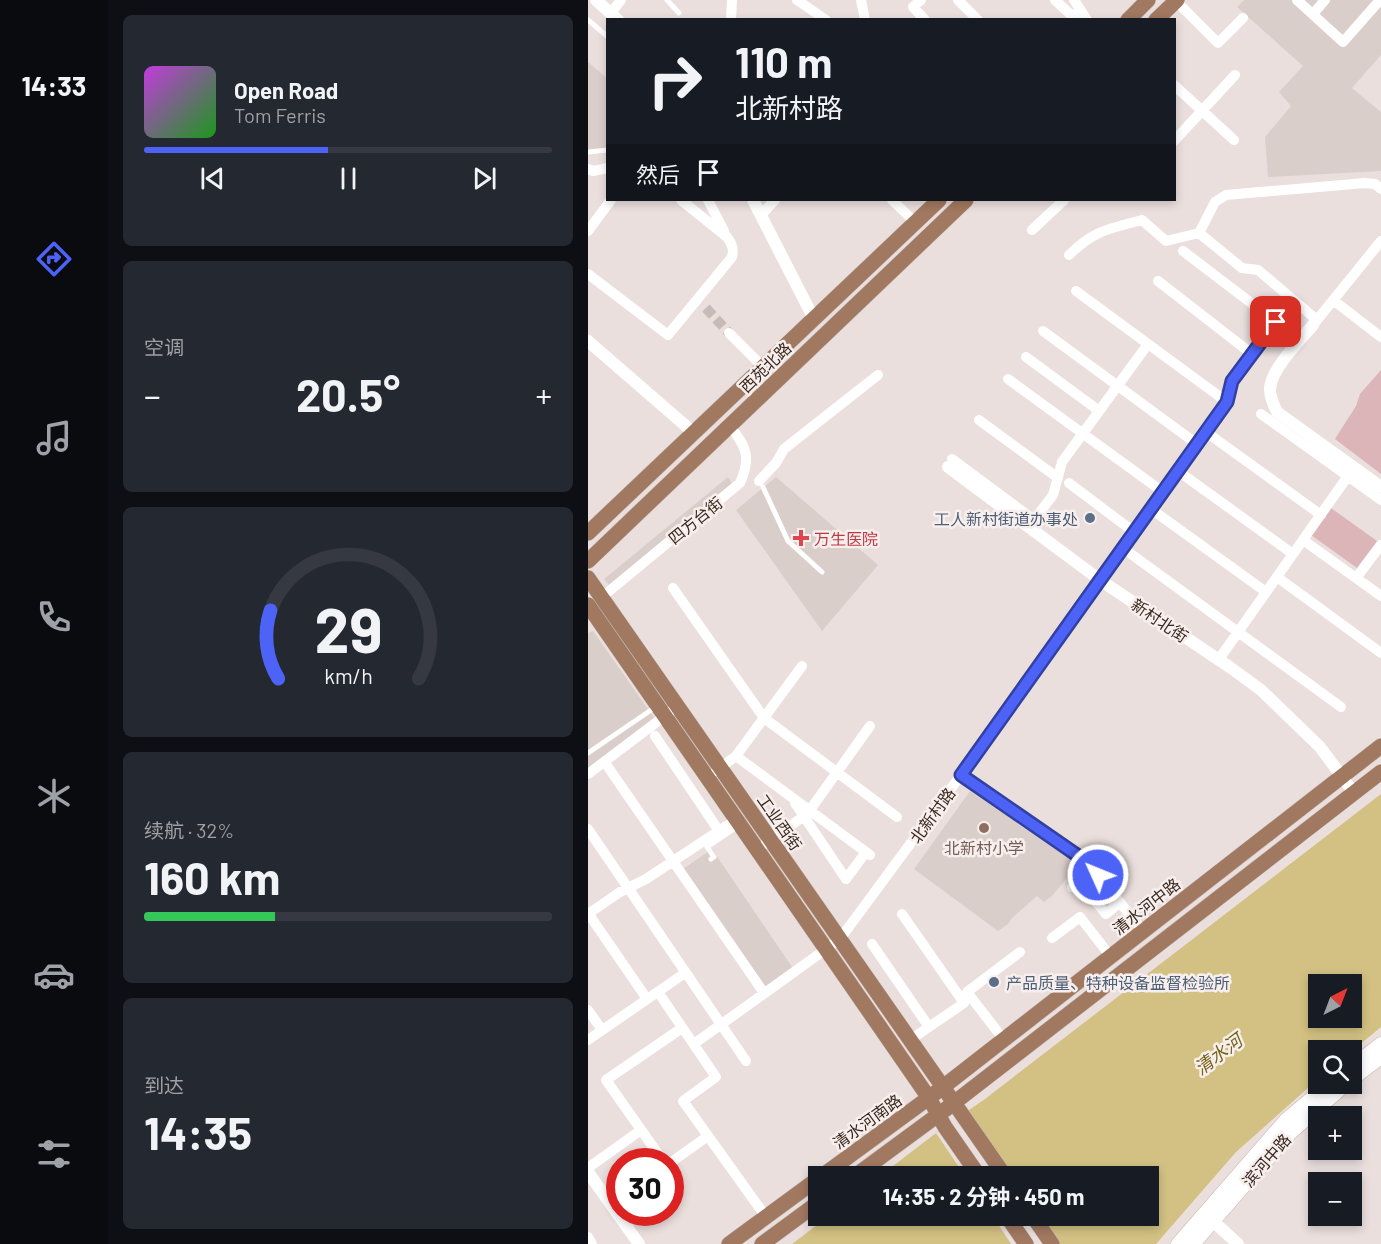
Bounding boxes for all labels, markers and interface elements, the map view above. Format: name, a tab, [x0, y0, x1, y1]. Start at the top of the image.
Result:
text: 110 m	[735, 36, 832, 86]
icon: right	[636, 42, 714, 120]
text: 14:33	[22, 69, 86, 101]
text: Open Road	[234, 77, 338, 103]
text: 北新村路	[735, 91, 843, 123]
text: Tom Ferris	[234, 103, 326, 127]
icon: arrive	[692, 156, 725, 189]
text: 然后	[636, 161, 680, 187]
icon: previous	[196, 162, 229, 195]
icon: pause	[332, 162, 365, 195]
icon: next	[468, 162, 501, 195]
icon: directions	[33, 238, 75, 280]
pin	[1250, 296, 1301, 347]
icon: arrive	[1259, 305, 1292, 338]
text: 空调	[144, 335, 184, 359]
street label: 西苑北路	[735, 338, 795, 396]
text: 20.5°	[296, 367, 400, 421]
text: −	[144, 375, 161, 415]
text: +	[536, 375, 552, 415]
icon: music	[33, 417, 75, 459]
street label: 四方台街	[664, 492, 726, 548]
place label: 工人新村街道办事处	[934, 509, 1078, 528]
marker: 工人新村街道办事处	[1083, 511, 1097, 525]
marker: 万生医院	[792, 529, 810, 547]
place label: 万生医院	[814, 529, 878, 548]
text: 29	[314, 591, 382, 665]
street label: 新村北街	[1128, 594, 1192, 646]
icon: phone	[33, 596, 75, 638]
text: km/h	[324, 663, 372, 688]
icon: climate	[33, 775, 75, 817]
street label: 北新村路	[906, 784, 958, 846]
street label: 工业西街	[754, 790, 806, 854]
text: 续航 · 32%	[144, 818, 234, 842]
marker: 北新村小学	[977, 821, 991, 835]
place label: 北新村小学	[944, 838, 1024, 857]
position arrow	[1066, 843, 1130, 907]
text: 160 km	[144, 850, 280, 904]
street label: 清水河中路	[1109, 874, 1183, 938]
icon: car	[33, 954, 75, 996]
place label: 产品质量、特种设备监督检验所	[1006, 973, 1230, 992]
north arrow	[1308, 974, 1362, 1028]
map controls	[1308, 974, 1362, 1226]
marker: 产品质量、特种设备监督检验所	[987, 975, 1001, 989]
water label: 清水河	[1190, 1027, 1249, 1079]
button: search	[1308, 1040, 1362, 1094]
text: 到达	[144, 1073, 184, 1097]
street label: 清水河南路	[829, 1090, 905, 1152]
text: 14:35	[144, 1105, 252, 1159]
button: +	[1308, 1106, 1362, 1160]
street label: 滨河中路	[1238, 1130, 1294, 1190]
icon: filters	[33, 1133, 75, 1175]
speed limit sign: 30	[606, 1148, 684, 1226]
button: −	[1308, 1172, 1362, 1226]
text: 14:35 · 2 分钟 · 450 m	[883, 1183, 1084, 1209]

